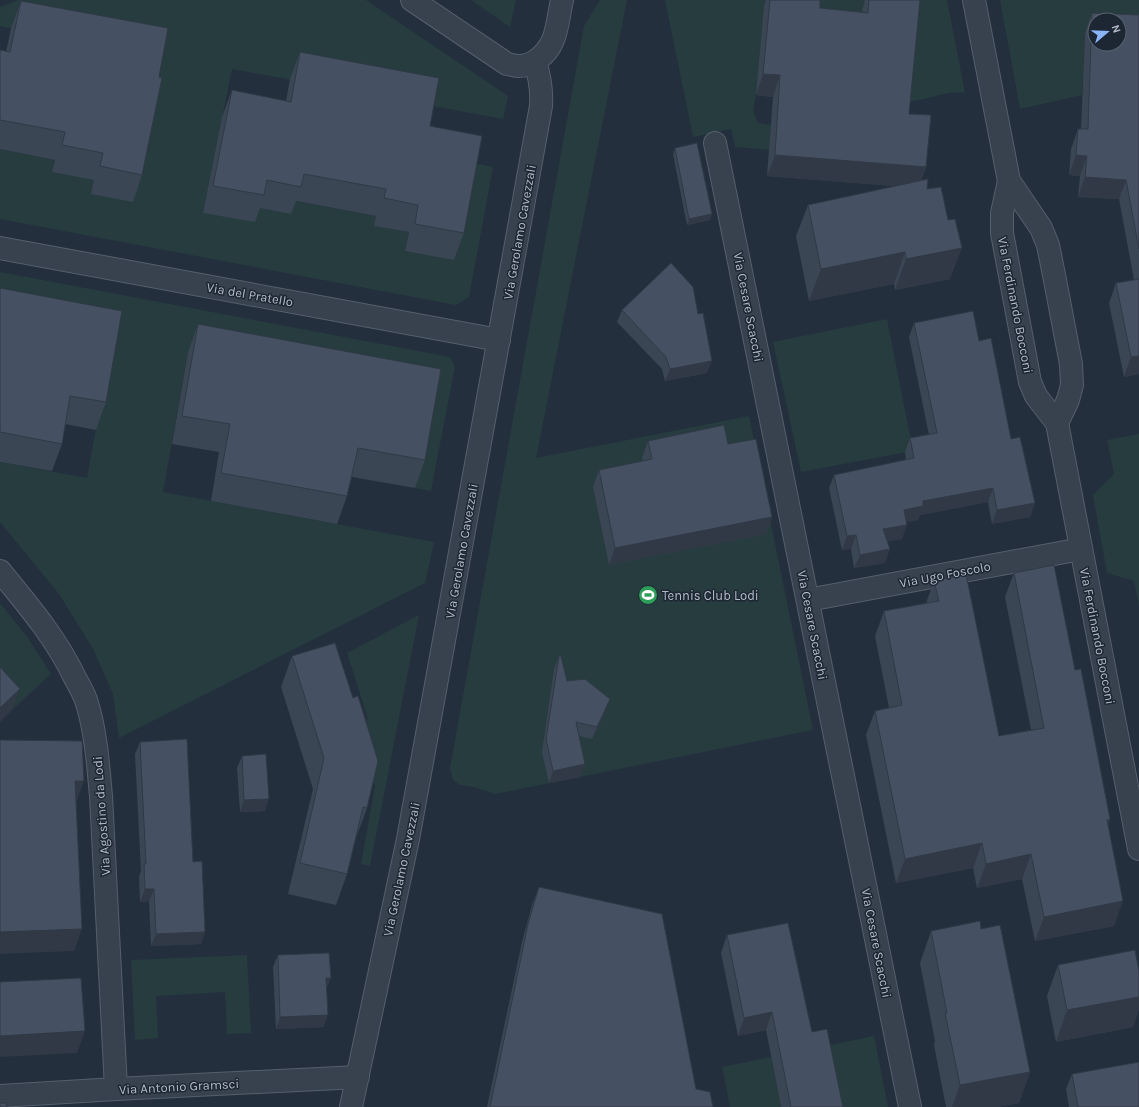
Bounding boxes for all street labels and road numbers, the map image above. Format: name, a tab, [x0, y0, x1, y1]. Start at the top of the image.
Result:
street label: Via Gerolamo Cavezzali	[500, 163, 539, 301]
street label: Via Ferdinando Bocconi	[995, 235, 1036, 375]
street label: Via Cesare Scacchi	[731, 251, 766, 363]
street label: Via del Pratello	[206, 280, 294, 309]
street label: Via Gerolamo Cavezzali	[442, 482, 481, 620]
street label: Via Ugo Foscolo	[898, 558, 992, 591]
street label: Via Ferdinando Bocconi	[1077, 566, 1118, 706]
street label: Via Cesare Scacchi	[795, 569, 830, 681]
street label: Via Agostino da Lodi	[90, 756, 113, 876]
street label: Via Gerolamo Cavezzali	[380, 801, 423, 938]
street label: Via Cesare Scacchi	[859, 887, 894, 999]
street label: Via Antonio Gramsci	[118, 1076, 240, 1097]

